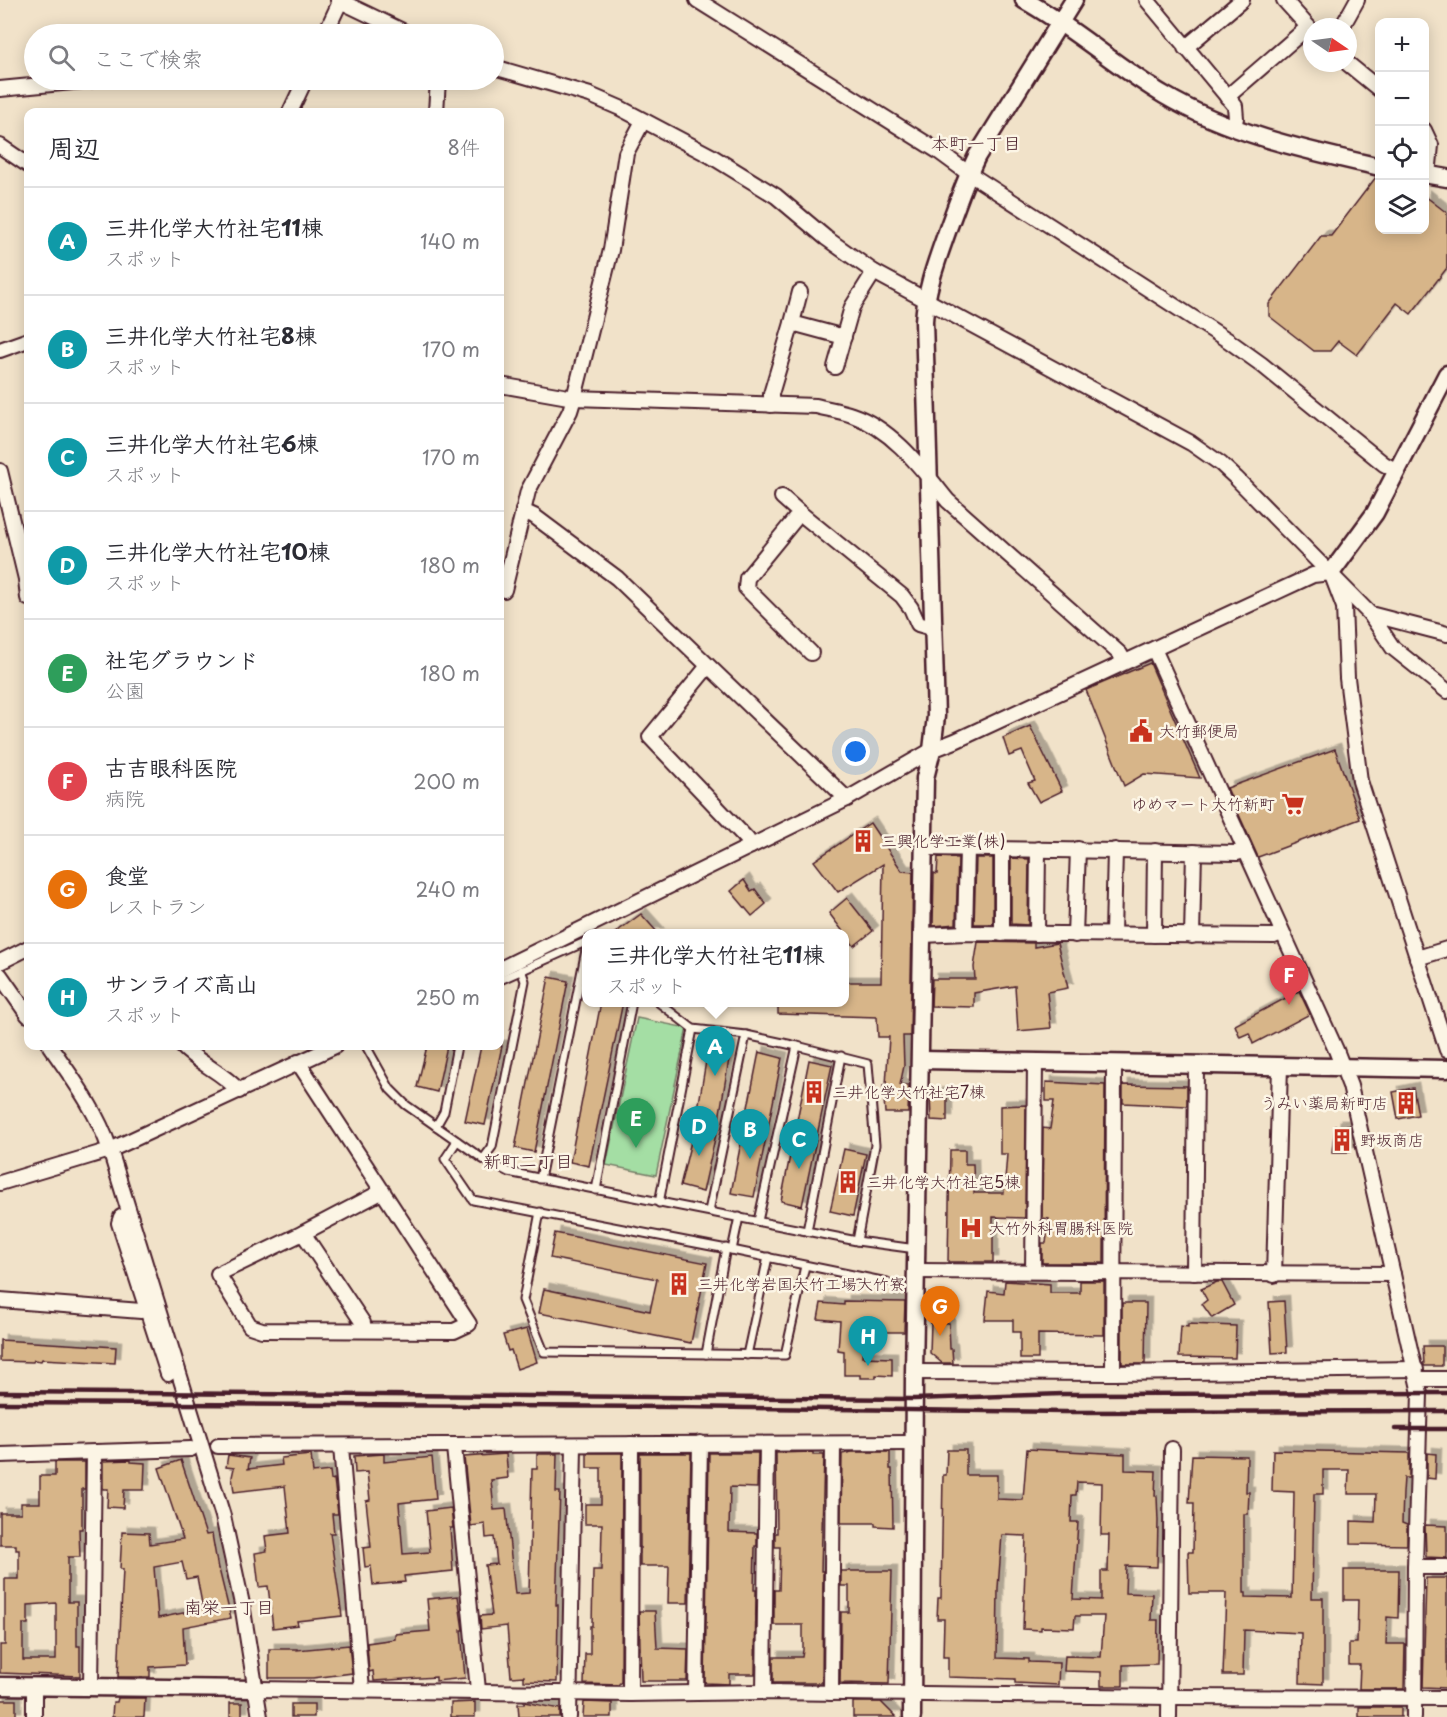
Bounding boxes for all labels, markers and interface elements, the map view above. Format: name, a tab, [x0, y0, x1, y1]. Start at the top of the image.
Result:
north arrow	[1303, 18, 1357, 72]
map controls	[1375, 18, 1429, 234]
button: +	[1375, 18, 1429, 72]
search box	[24, 24, 504, 90]
icon: search	[45, 41, 78, 74]
text: ここで検索	[93, 41, 203, 74]
button: −	[1375, 72, 1429, 126]
button: locate	[1375, 126, 1429, 180]
text: 周辺	[48, 128, 100, 167]
district label: 本町一丁目	[931, 129, 1021, 156]
text: 8件	[448, 132, 480, 162]
button: layers	[1375, 180, 1429, 234]
text: 三井化学大竹社宅11棟	[105, 210, 323, 243]
text: A	[60, 226, 75, 256]
text: 140 m	[420, 226, 480, 256]
text: スポット	[105, 243, 185, 273]
text: 三井化学大竹社宅8棟	[105, 318, 317, 351]
text: B	[61, 334, 74, 364]
text: 170 m	[422, 334, 480, 364]
text: スポット	[105, 351, 185, 381]
text: 三井化学大竹社宅6棟	[105, 426, 319, 459]
text: C	[60, 442, 75, 472]
text: 170 m	[422, 442, 480, 472]
text: スポット	[105, 459, 185, 489]
text: 三井化学大竹社宅10棟	[105, 534, 330, 567]
text: D	[60, 550, 75, 580]
text: 180 m	[420, 550, 480, 580]
text: スポット	[105, 567, 185, 597]
text: 社宅グラウンド	[105, 642, 259, 675]
text: E	[61, 658, 74, 688]
text: 180 m	[420, 658, 480, 688]
text: 公園	[105, 675, 145, 705]
public building icon: 大竹郵便局	[1128, 718, 1154, 744]
place label: 大竹郵便局	[1159, 718, 1239, 742]
your location	[841, 737, 870, 766]
text: 古吉眼科医院	[105, 750, 237, 783]
text: F	[62, 766, 73, 796]
text: 200 m	[413, 766, 480, 796]
text: 病院	[105, 783, 145, 813]
place label: ゆめマート大竹新町	[1131, 791, 1275, 815]
supermarket icon: ゆめマート大竹新町	[1280, 791, 1306, 817]
building icon: 三興化学工業(株)	[850, 828, 876, 854]
place label: 三興化学工業(株)	[881, 828, 1006, 852]
text: 食堂	[105, 858, 149, 891]
text: G	[59, 874, 76, 904]
text: 240 m	[415, 874, 480, 904]
text: レストラン	[105, 891, 207, 921]
popup	[582, 929, 849, 1007]
text: 三井化学大竹社宅11棟	[607, 937, 824, 970]
pin: F	[1270, 956, 1308, 1005]
text: サンライズ高山	[105, 966, 258, 999]
text: スポット	[607, 970, 687, 1000]
text: H	[60, 982, 75, 1012]
text: 250 m	[416, 982, 480, 1012]
text: スポット	[105, 999, 185, 1029]
pin: A	[696, 1026, 734, 1076]
building icon: 三井化学大竹社宅7棟	[801, 1079, 827, 1105]
place label: 三井化学大竹社宅7棟	[832, 1079, 985, 1103]
place label: うみい薬局新町店	[1260, 1090, 1388, 1114]
building icon: うみい薬局新町店	[1393, 1090, 1419, 1116]
pin: E	[616, 1098, 656, 1148]
pin: D	[680, 1106, 718, 1156]
pin: B	[730, 1110, 770, 1159]
pin: C	[780, 1120, 818, 1169]
building icon: 野坂商店	[1329, 1127, 1355, 1153]
place label: 野坂商店	[1360, 1127, 1424, 1151]
district label: 新町二丁目	[483, 1147, 573, 1174]
building icon: 三井化学大竹社宅5棟	[835, 1169, 861, 1195]
place label: 三井化学大竹社宅5棟	[866, 1169, 1020, 1193]
hospital icon: 大竹外科胃腸科医院	[958, 1215, 984, 1241]
place label: 大竹外科胃腸科医院	[989, 1215, 1133, 1239]
building icon: 三井化学岩国大竹工場大竹寮	[666, 1271, 692, 1297]
place label: 三井化学岩国大竹工場大竹寮	[697, 1271, 905, 1295]
pin: G	[920, 1286, 960, 1336]
pin: H	[848, 1316, 888, 1366]
district label: 南栄一丁目	[184, 1593, 274, 1620]

